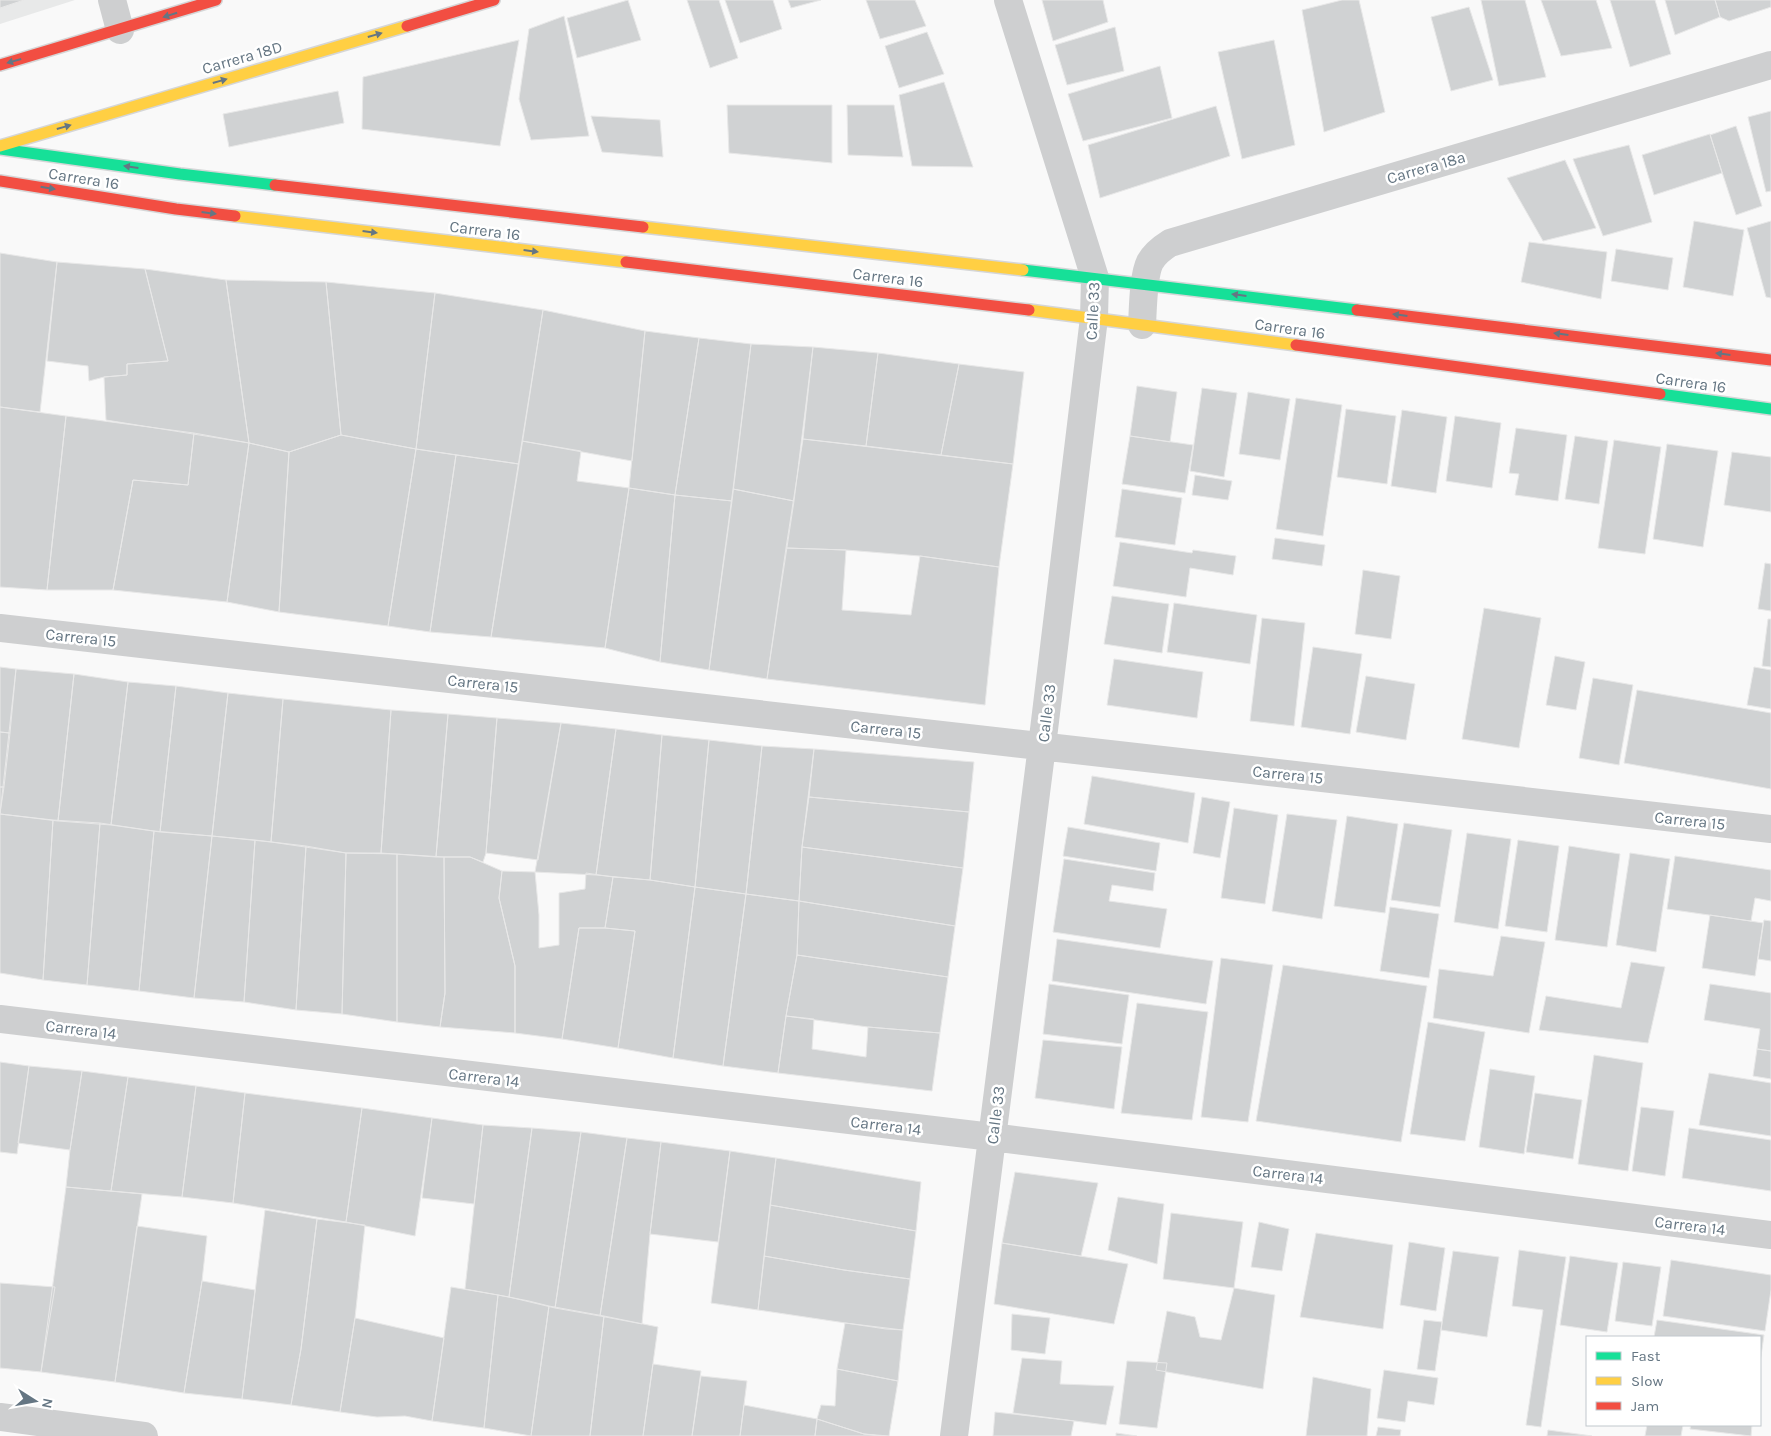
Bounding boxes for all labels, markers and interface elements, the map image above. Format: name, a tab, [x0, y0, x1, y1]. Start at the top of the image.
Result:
one-way arrow	[162, 11, 177, 19]
one-way arrow	[368, 31, 383, 39]
street label: Carrera 18D	[200, 37, 284, 78]
one-way arrow	[6, 58, 21, 66]
one-way arrow	[212, 77, 227, 85]
one-way arrow	[56, 123, 71, 131]
street label: Carrera 18a	[1385, 147, 1468, 188]
one-way arrow	[123, 163, 139, 171]
street label: Carrera 16	[47, 164, 121, 193]
one-way arrow	[40, 185, 56, 193]
one-way arrow	[201, 209, 217, 217]
street label: Carrera 16	[448, 217, 521, 244]
one-way arrow	[362, 228, 378, 236]
one-way arrow	[524, 247, 540, 255]
street label: Carrera 16	[851, 264, 924, 291]
street label: Calle 33	[1081, 281, 1104, 341]
one-way arrow	[1230, 291, 1246, 299]
one-way arrow	[1392, 311, 1408, 319]
street label: Carrera 16	[1253, 314, 1327, 343]
one-way arrow	[1553, 330, 1569, 338]
one-way arrow	[1714, 350, 1730, 358]
street label: Carrera 16	[1654, 368, 1728, 397]
street label: Carrera 15	[45, 624, 117, 651]
street label: Carrera 15	[447, 670, 519, 697]
street label: Calle 33	[1034, 683, 1059, 743]
street label: Carrera 15	[850, 716, 922, 743]
street label: Carrera 15	[1252, 761, 1324, 788]
street label: Carrera 15	[1654, 807, 1726, 834]
street label: Carrera 14	[45, 1016, 117, 1043]
street label: Carrera 14	[448, 1064, 520, 1091]
street label: Calle 33	[983, 1085, 1008, 1145]
street label: Carrera 14	[850, 1112, 922, 1139]
street label: Carrera 14	[1252, 1161, 1324, 1188]
street label: Carrera 14	[1654, 1212, 1726, 1239]
legend	[1586, 1336, 1761, 1426]
text: Fast	[1631, 1347, 1661, 1365]
text: Slow	[1631, 1372, 1663, 1390]
north arrow	[10, 1376, 60, 1426]
text: N	[38, 1397, 57, 1410]
text: Jam	[1631, 1397, 1659, 1415]

